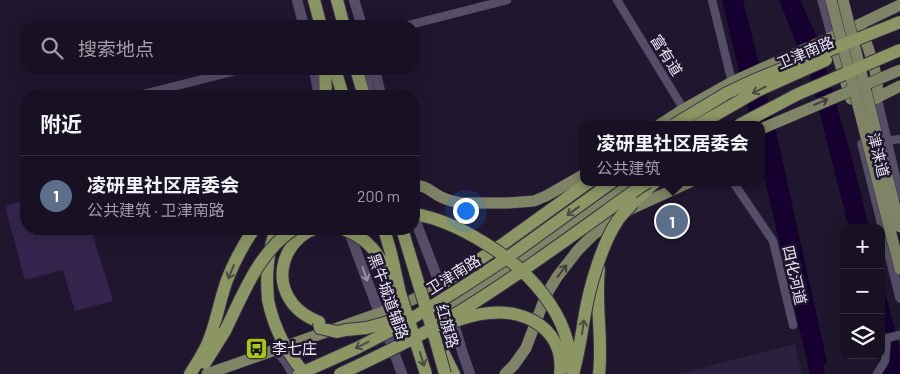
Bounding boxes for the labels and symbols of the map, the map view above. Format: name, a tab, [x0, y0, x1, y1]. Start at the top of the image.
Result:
street label: 富有道	[647, 31, 687, 79]
street label: 卫津南路	[774, 32, 836, 72]
one-way arrow	[752, 86, 767, 95]
one-way arrow	[813, 97, 828, 107]
street label: 津涞道	[865, 131, 893, 179]
your location	[453, 198, 479, 224]
pin: 1	[656, 202, 688, 240]
one-way arrow	[566, 206, 580, 216]
street label: 四化河道	[779, 244, 811, 306]
street label: 卫津南路	[423, 250, 483, 298]
street label: 黑牛城道辅路	[365, 251, 413, 341]
one-way arrow	[225, 264, 234, 279]
one-way arrow	[556, 265, 567, 278]
one-way arrow	[361, 266, 370, 282]
street label: 红旗路	[433, 302, 463, 350]
one-way arrow	[579, 319, 589, 335]
bus stop icon: 李七庄	[244, 336, 268, 360]
place label: 李七庄	[272, 339, 317, 357]
one-way arrow	[355, 341, 370, 350]
one-way arrow	[417, 351, 427, 367]

